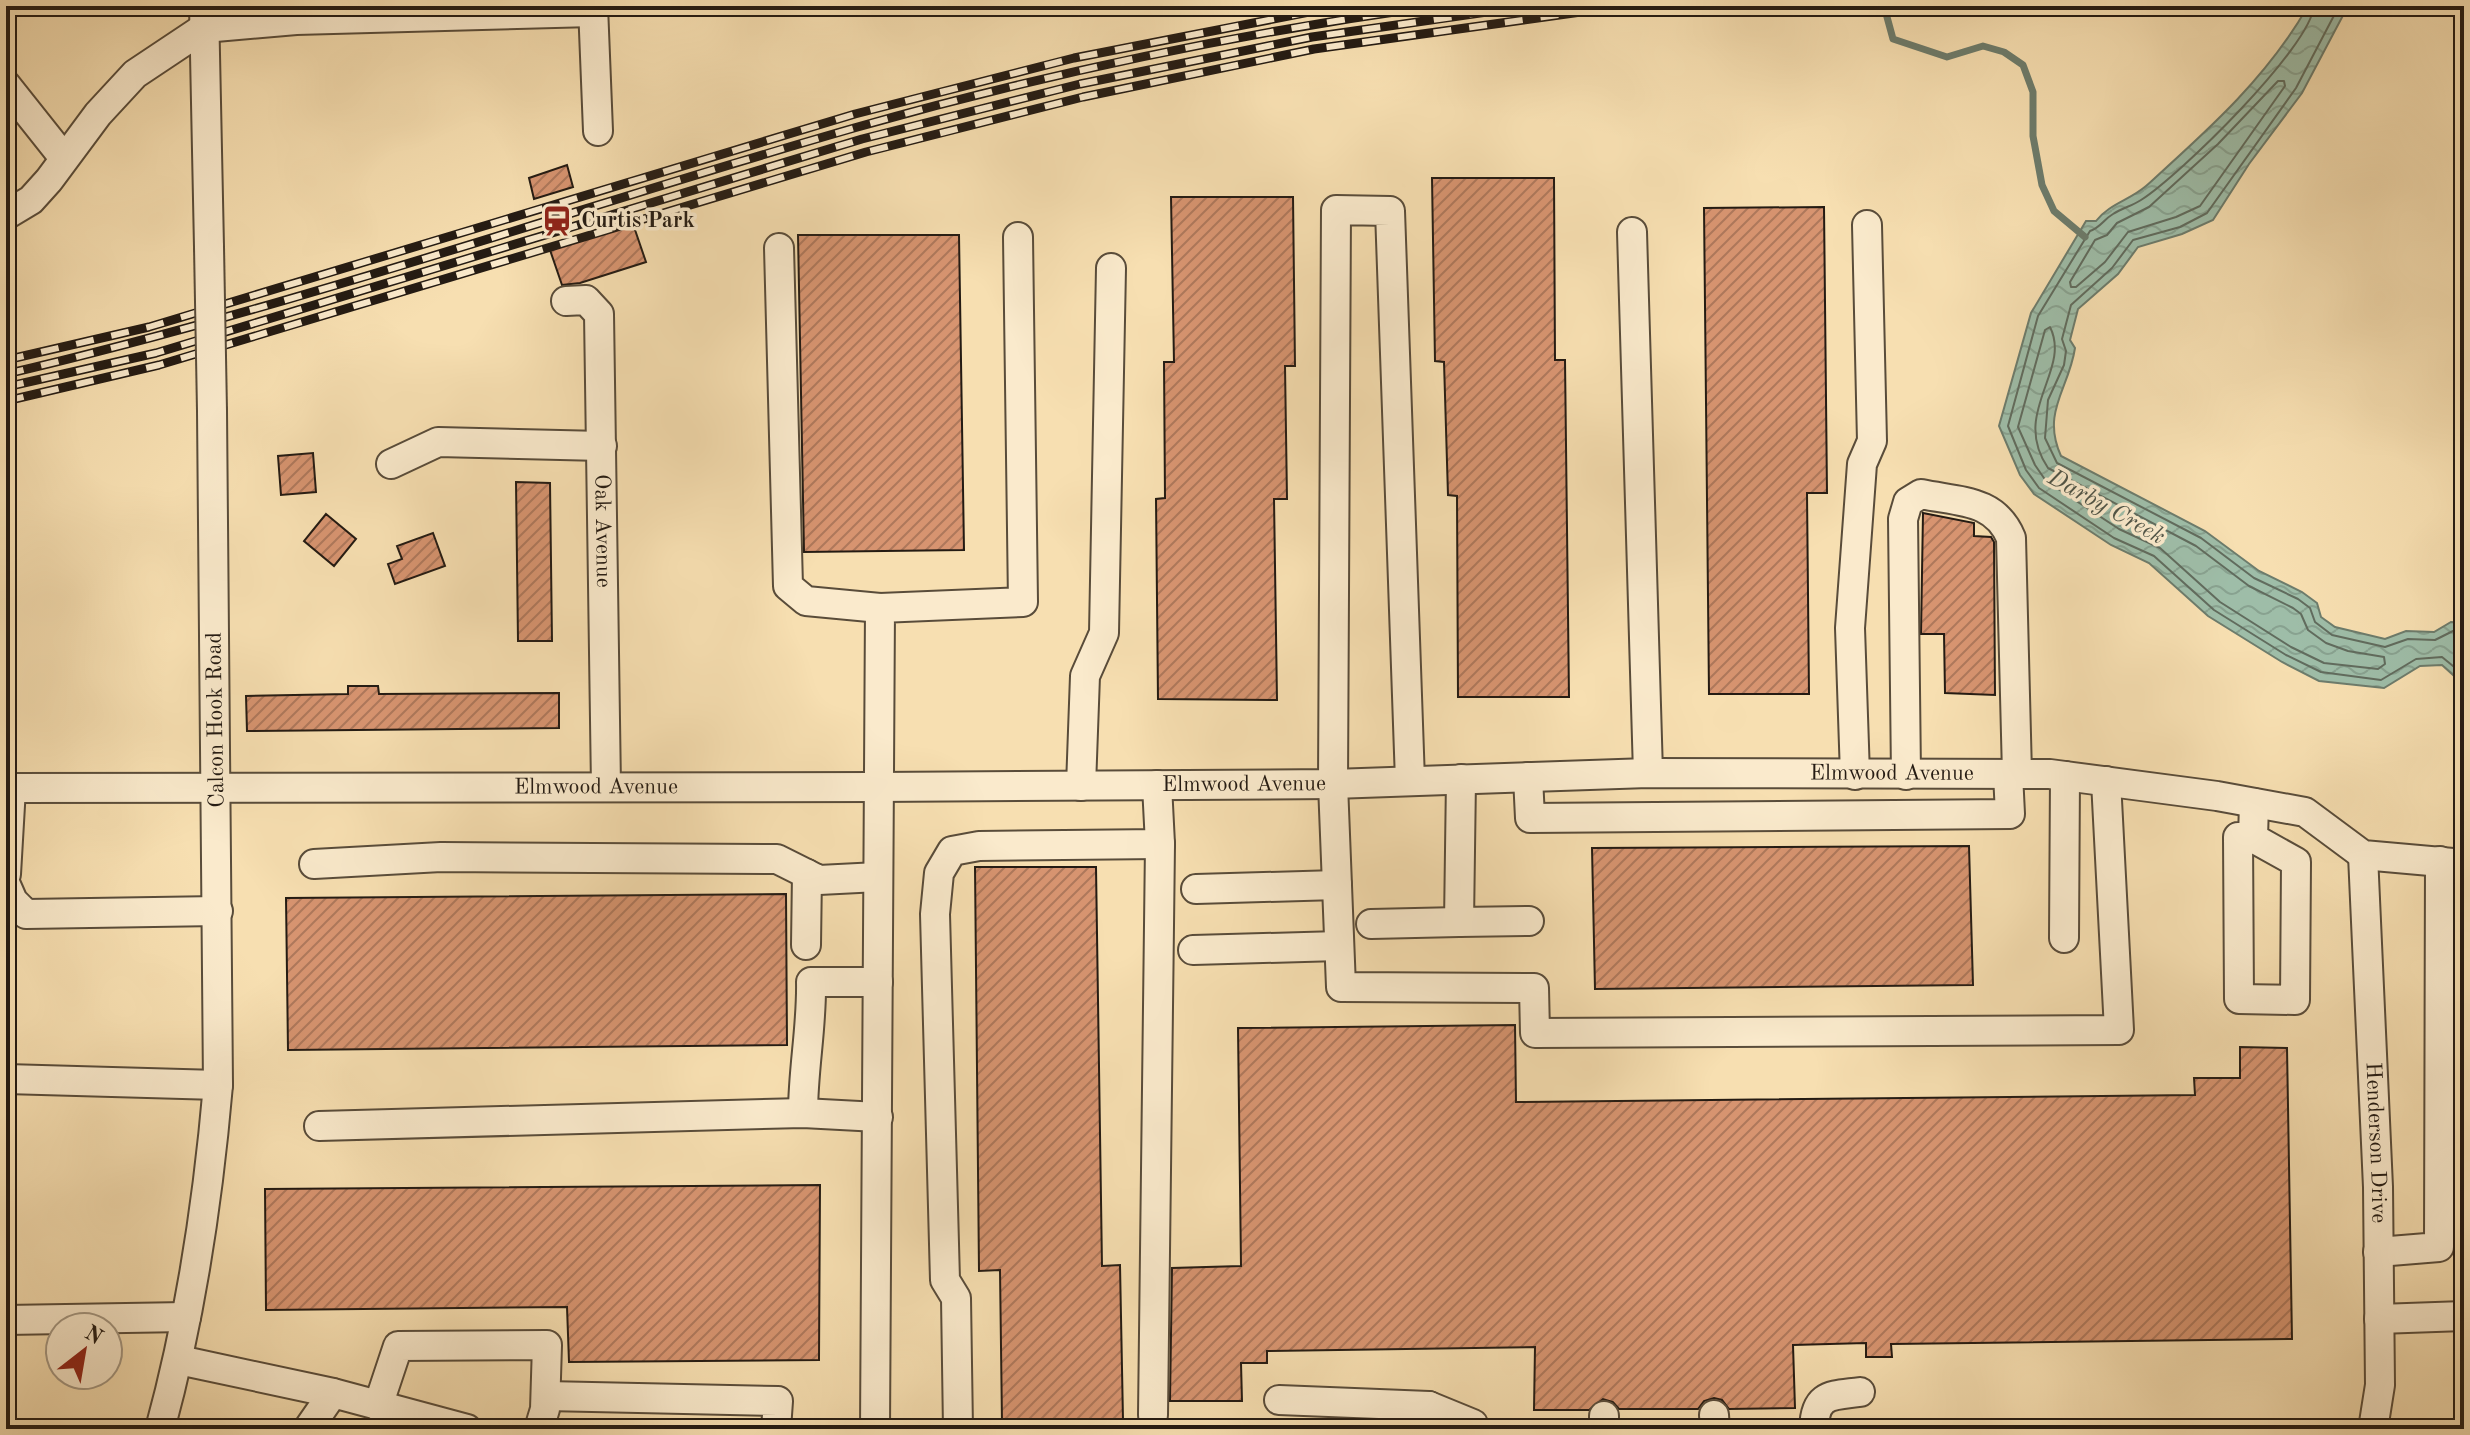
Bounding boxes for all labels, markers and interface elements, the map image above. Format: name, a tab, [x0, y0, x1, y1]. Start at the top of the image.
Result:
station icon: Curtis Park	[540, 204, 574, 238]
place label: Curtis Park	[581, 210, 695, 232]
water label: Darby Creek	[2043, 466, 2168, 550]
street label: Oak Avenue	[590, 474, 614, 588]
street label: Calcon Hook Road	[203, 632, 229, 808]
street label: Elmwood Avenue	[1810, 762, 1974, 785]
street label: Elmwood Avenue	[1162, 773, 1326, 796]
street label: Elmwood Avenue	[514, 776, 678, 798]
street label: Henderson Drive	[2361, 1062, 2389, 1223]
north arrow	[44, 1311, 124, 1391]
text: N	[80, 1322, 106, 1349]

